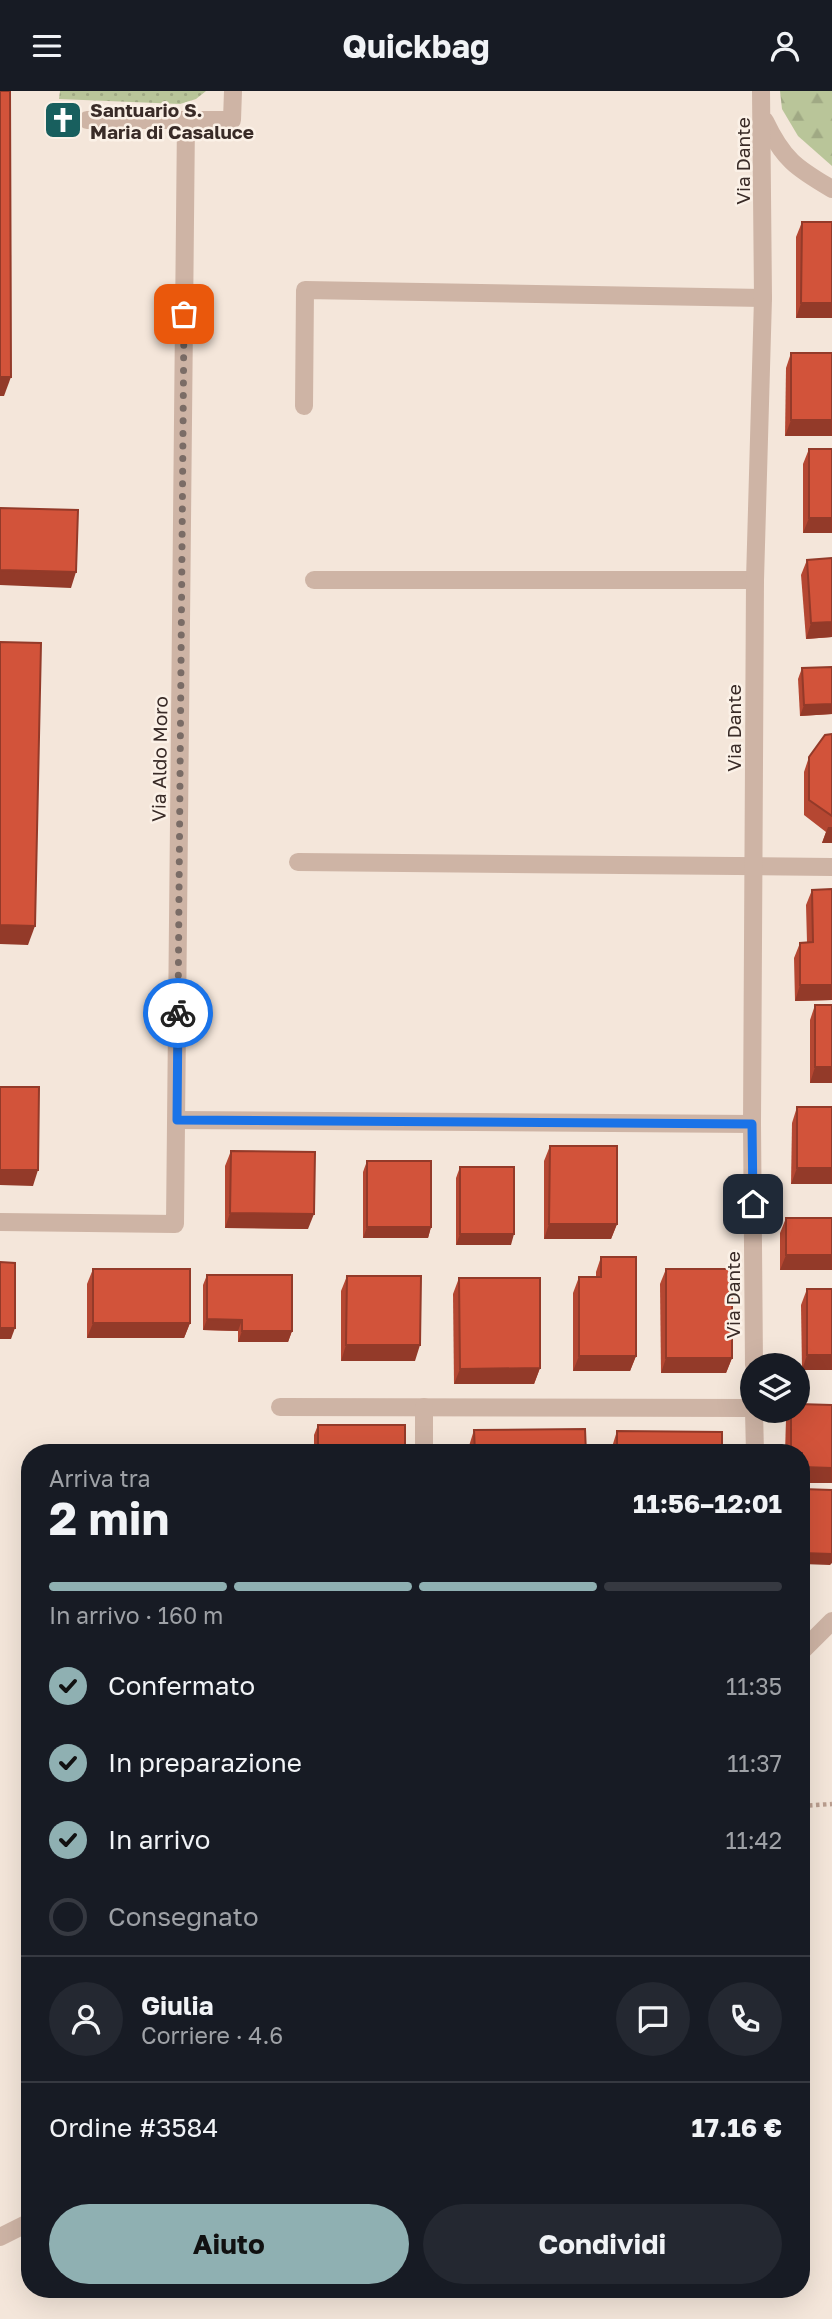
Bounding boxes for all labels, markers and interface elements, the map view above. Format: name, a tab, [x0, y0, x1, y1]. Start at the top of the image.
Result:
icon: menu	[28, 27, 66, 65]
text: Quickbag	[342, 27, 490, 65]
icon: person	[766, 27, 804, 65]
place label: Santuario S. Maria di Casaluce	[90, 98, 254, 143]
church icon: Santuario S. Maria di Casaluce	[42, 99, 84, 141]
street label: Via Dante	[731, 117, 754, 205]
pin	[154, 284, 214, 344]
icon: bag	[165, 295, 203, 333]
street label: Via Dante	[722, 684, 745, 772]
street label: Via Aldo Moro	[146, 696, 172, 822]
courier	[143, 978, 213, 1048]
icon: bike	[159, 994, 197, 1032]
pin	[723, 1174, 783, 1234]
icon: home	[734, 1185, 772, 1223]
street label: Via Dante	[721, 1251, 744, 1339]
map controls	[740, 1353, 810, 1423]
button: layers	[740, 1353, 810, 1423]
text: Arriva tra	[49, 1464, 150, 1492]
text: 11:56–12:01	[633, 1488, 782, 1519]
text: 2 min	[49, 1490, 169, 1545]
text: In arrivo · 160 m	[49, 1601, 223, 1629]
icon: check	[49, 1667, 87, 1705]
text: Confermato	[108, 1670, 255, 1701]
text: 11:35	[726, 1672, 782, 1700]
icon: check	[49, 1744, 87, 1782]
text: In preparazione	[108, 1747, 302, 1778]
text: 11:37	[727, 1749, 782, 1777]
icon: check	[49, 1821, 87, 1859]
text: In arrivo	[108, 1824, 210, 1855]
text: 11:42	[725, 1826, 782, 1854]
text: Consegnato	[108, 1901, 259, 1932]
button: person	[49, 1982, 123, 2056]
button: chat	[616, 1982, 690, 2056]
button: phone	[708, 1982, 782, 2056]
text: Giulia	[141, 1990, 214, 2021]
text: Corriere · 4.6	[141, 2021, 283, 2049]
text: Ordine #3584	[49, 2112, 218, 2143]
text: 17.16 €	[691, 2112, 782, 2143]
button: Aiuto	[49, 2204, 409, 2284]
button: Condividi	[423, 2204, 782, 2284]

